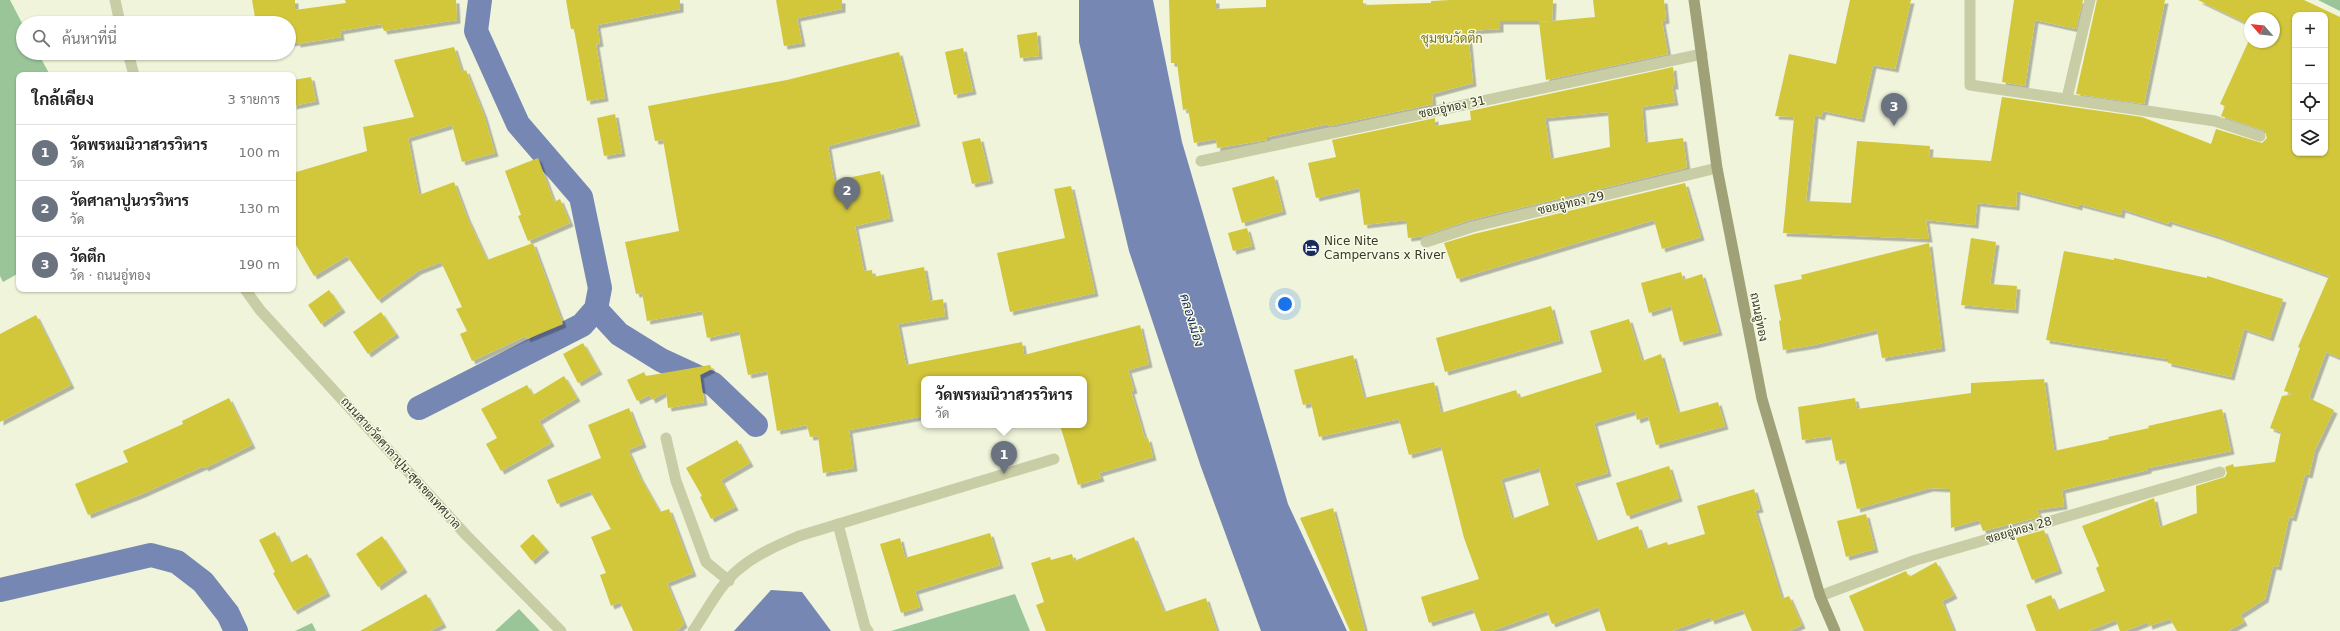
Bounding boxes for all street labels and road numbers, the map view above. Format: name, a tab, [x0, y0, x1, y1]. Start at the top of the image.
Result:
street label: ซอยอู่ทอง 31	[1417, 93, 1487, 122]
street label: ซอยอู่ทอง 29	[1536, 189, 1606, 218]
street label: ถนนอู่ทอง	[1746, 291, 1771, 343]
street label: ถนนสายวัดศาลาปูน-สุดเขตเทศบาล	[337, 394, 464, 533]
street label: ซอยอู่ทอง 28	[1984, 514, 2054, 547]

